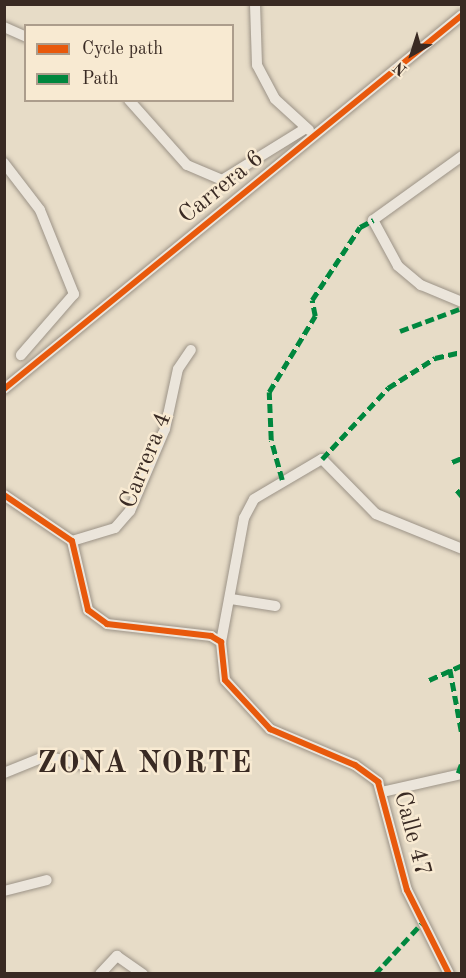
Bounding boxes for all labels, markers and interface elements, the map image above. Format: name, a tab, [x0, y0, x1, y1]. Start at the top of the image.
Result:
legend	[24, 24, 234, 102]
north arrow	[382, 24, 442, 84]
text: Cycle path	[82, 40, 163, 58]
text: N	[391, 58, 410, 78]
text: Path	[82, 70, 118, 88]
street label: Carrera 6	[174, 145, 270, 231]
street label: Carrera 4	[115, 409, 179, 513]
district label: ZONA NORTE	[37, 746, 253, 782]
street label: Calle 47	[386, 788, 436, 880]

